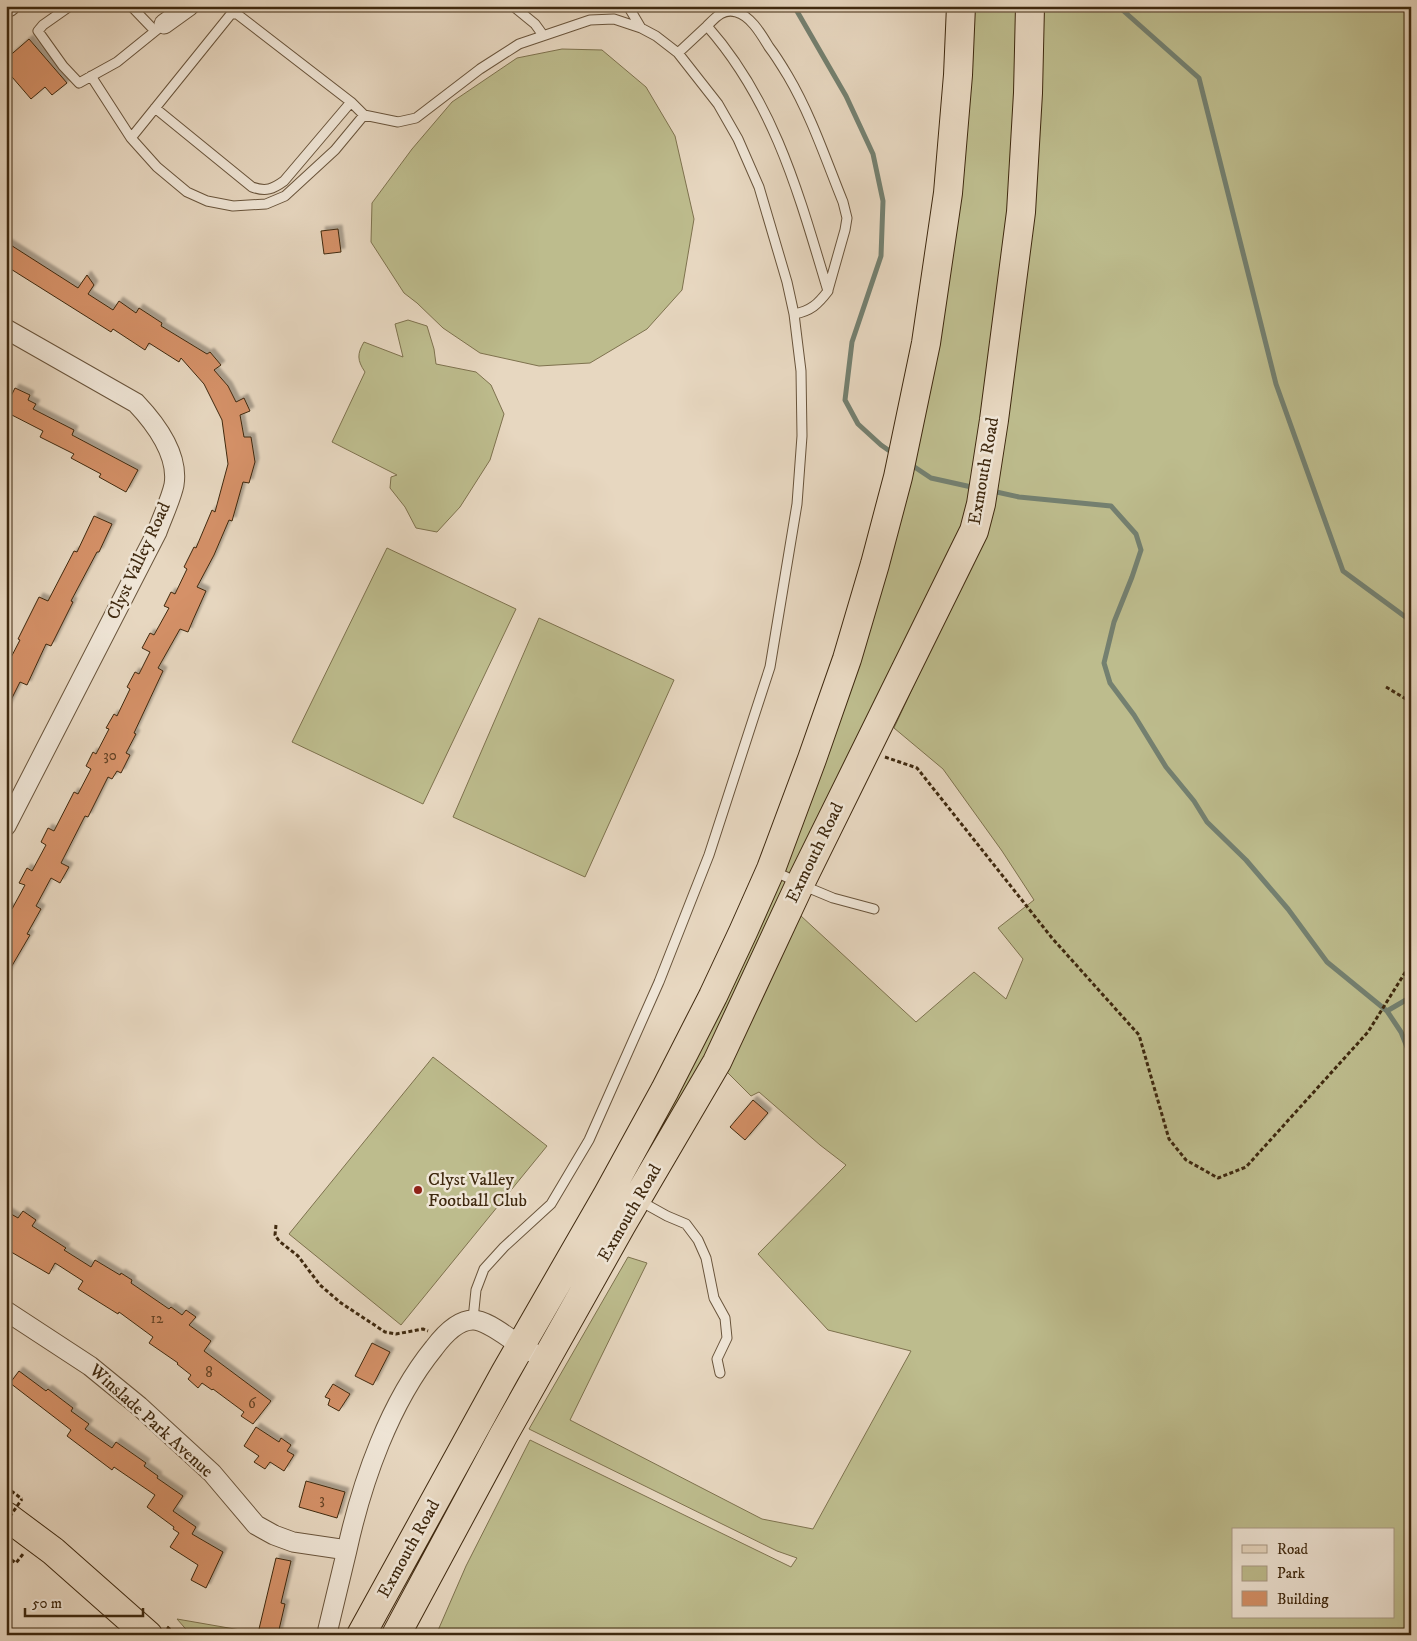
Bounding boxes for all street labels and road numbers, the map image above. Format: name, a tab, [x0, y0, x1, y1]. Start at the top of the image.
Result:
street label: Exmouth Road	[964, 415, 1004, 527]
street label: Clyst Valley Road	[102, 499, 176, 623]
street label: Exmouth Road	[781, 799, 849, 907]
street label: Exmouth Road	[593, 1160, 667, 1266]
street label: Winslade Park Avenue	[84, 1359, 218, 1482]
street label: Exmouth Road	[373, 1496, 445, 1602]

